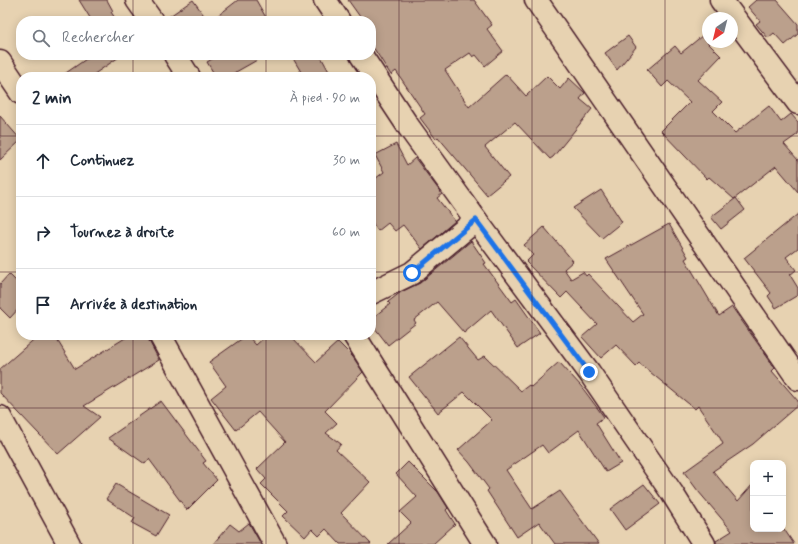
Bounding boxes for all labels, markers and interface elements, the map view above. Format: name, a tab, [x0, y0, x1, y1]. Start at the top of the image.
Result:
north arrow	[702, 12, 738, 48]
search box	[16, 16, 376, 60]
icon: search	[30, 27, 52, 49]
text: Rechercher	[62, 28, 135, 48]
text: 2 min	[32, 87, 72, 109]
text: À pied · 90 m	[290, 90, 360, 107]
icon: ahead	[32, 150, 54, 172]
text: Continuez	[70, 151, 134, 171]
text: 30 m	[333, 152, 360, 169]
icon: right	[32, 222, 54, 244]
text: Tournez à droite	[70, 223, 174, 243]
text: 60 m	[332, 224, 360, 241]
route start	[403, 264, 421, 282]
icon: arrive	[32, 294, 54, 316]
text: Arrivée à destination	[70, 295, 197, 315]
route end	[580, 363, 598, 381]
map controls	[750, 460, 786, 532]
button: +	[750, 460, 786, 496]
button: −	[750, 496, 786, 532]

